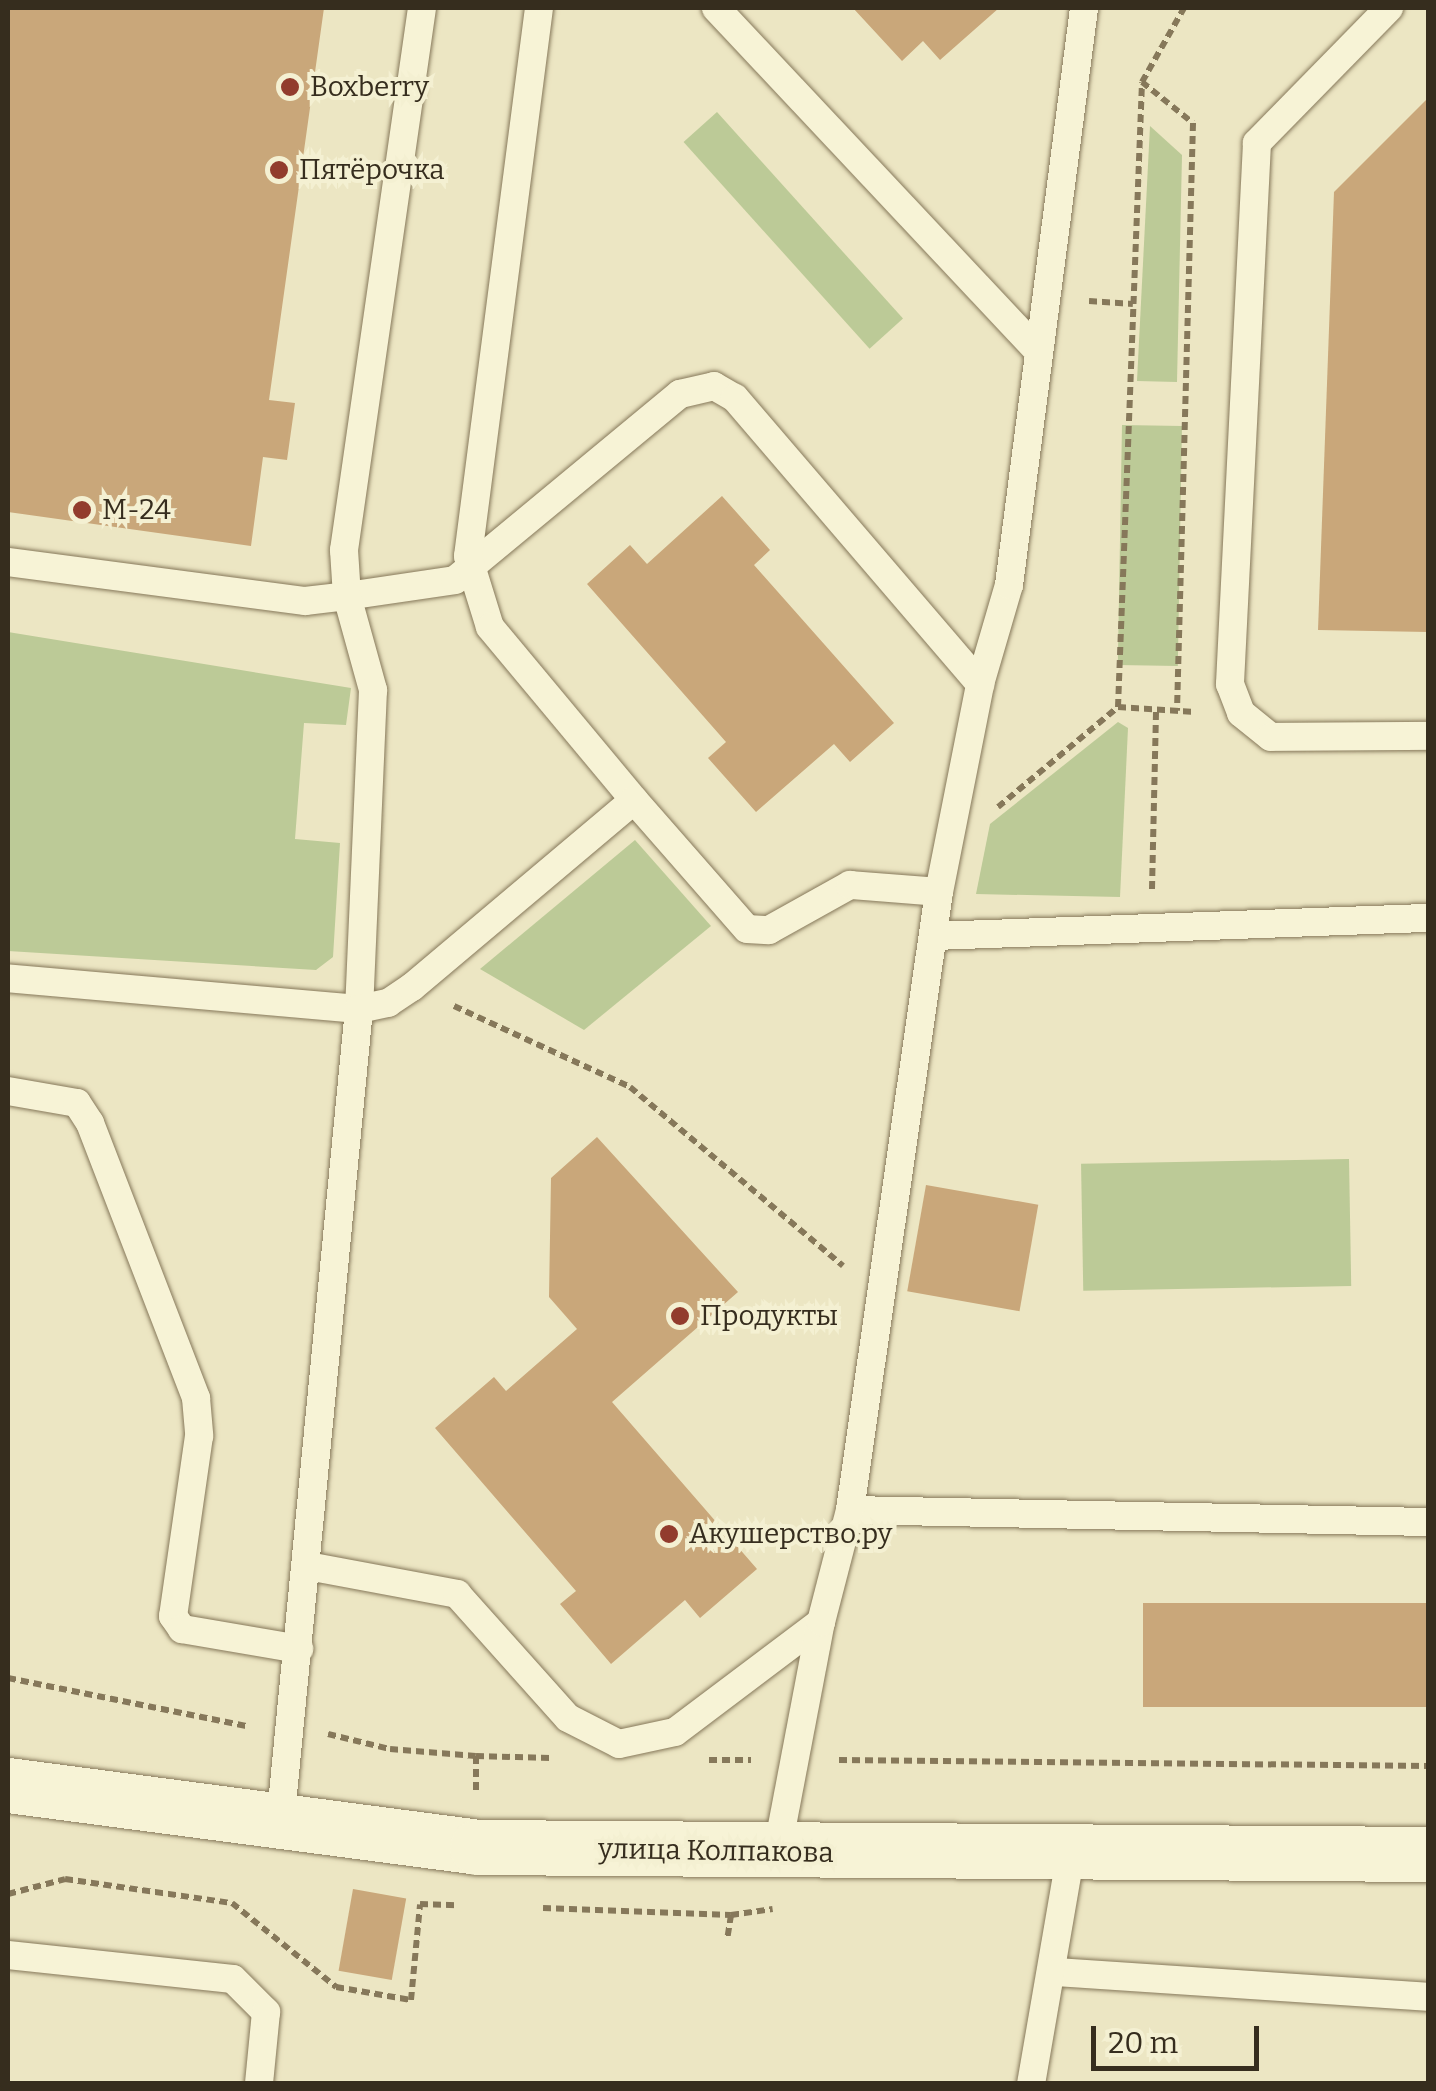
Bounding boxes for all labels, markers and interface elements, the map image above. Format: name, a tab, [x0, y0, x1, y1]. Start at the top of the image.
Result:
place label: Boxberry	[310, 70, 429, 104]
marker: Boxberry	[279, 76, 301, 98]
place label: Пятёрочка	[299, 153, 444, 187]
marker: Пятёрочка	[268, 159, 290, 181]
place label: М-24	[102, 493, 171, 527]
marker: М-24	[71, 499, 93, 521]
place label: Продукты	[700, 1299, 838, 1333]
marker: Продукты	[669, 1305, 691, 1327]
place label: Акушерство.ру	[689, 1517, 892, 1551]
marker: Акушерство.ру	[658, 1523, 680, 1545]
street label: улица Колпакова	[598, 1832, 834, 1870]
scale bar	[1096, 2006, 1264, 2068]
text: 20 m	[1108, 2025, 1178, 2061]

